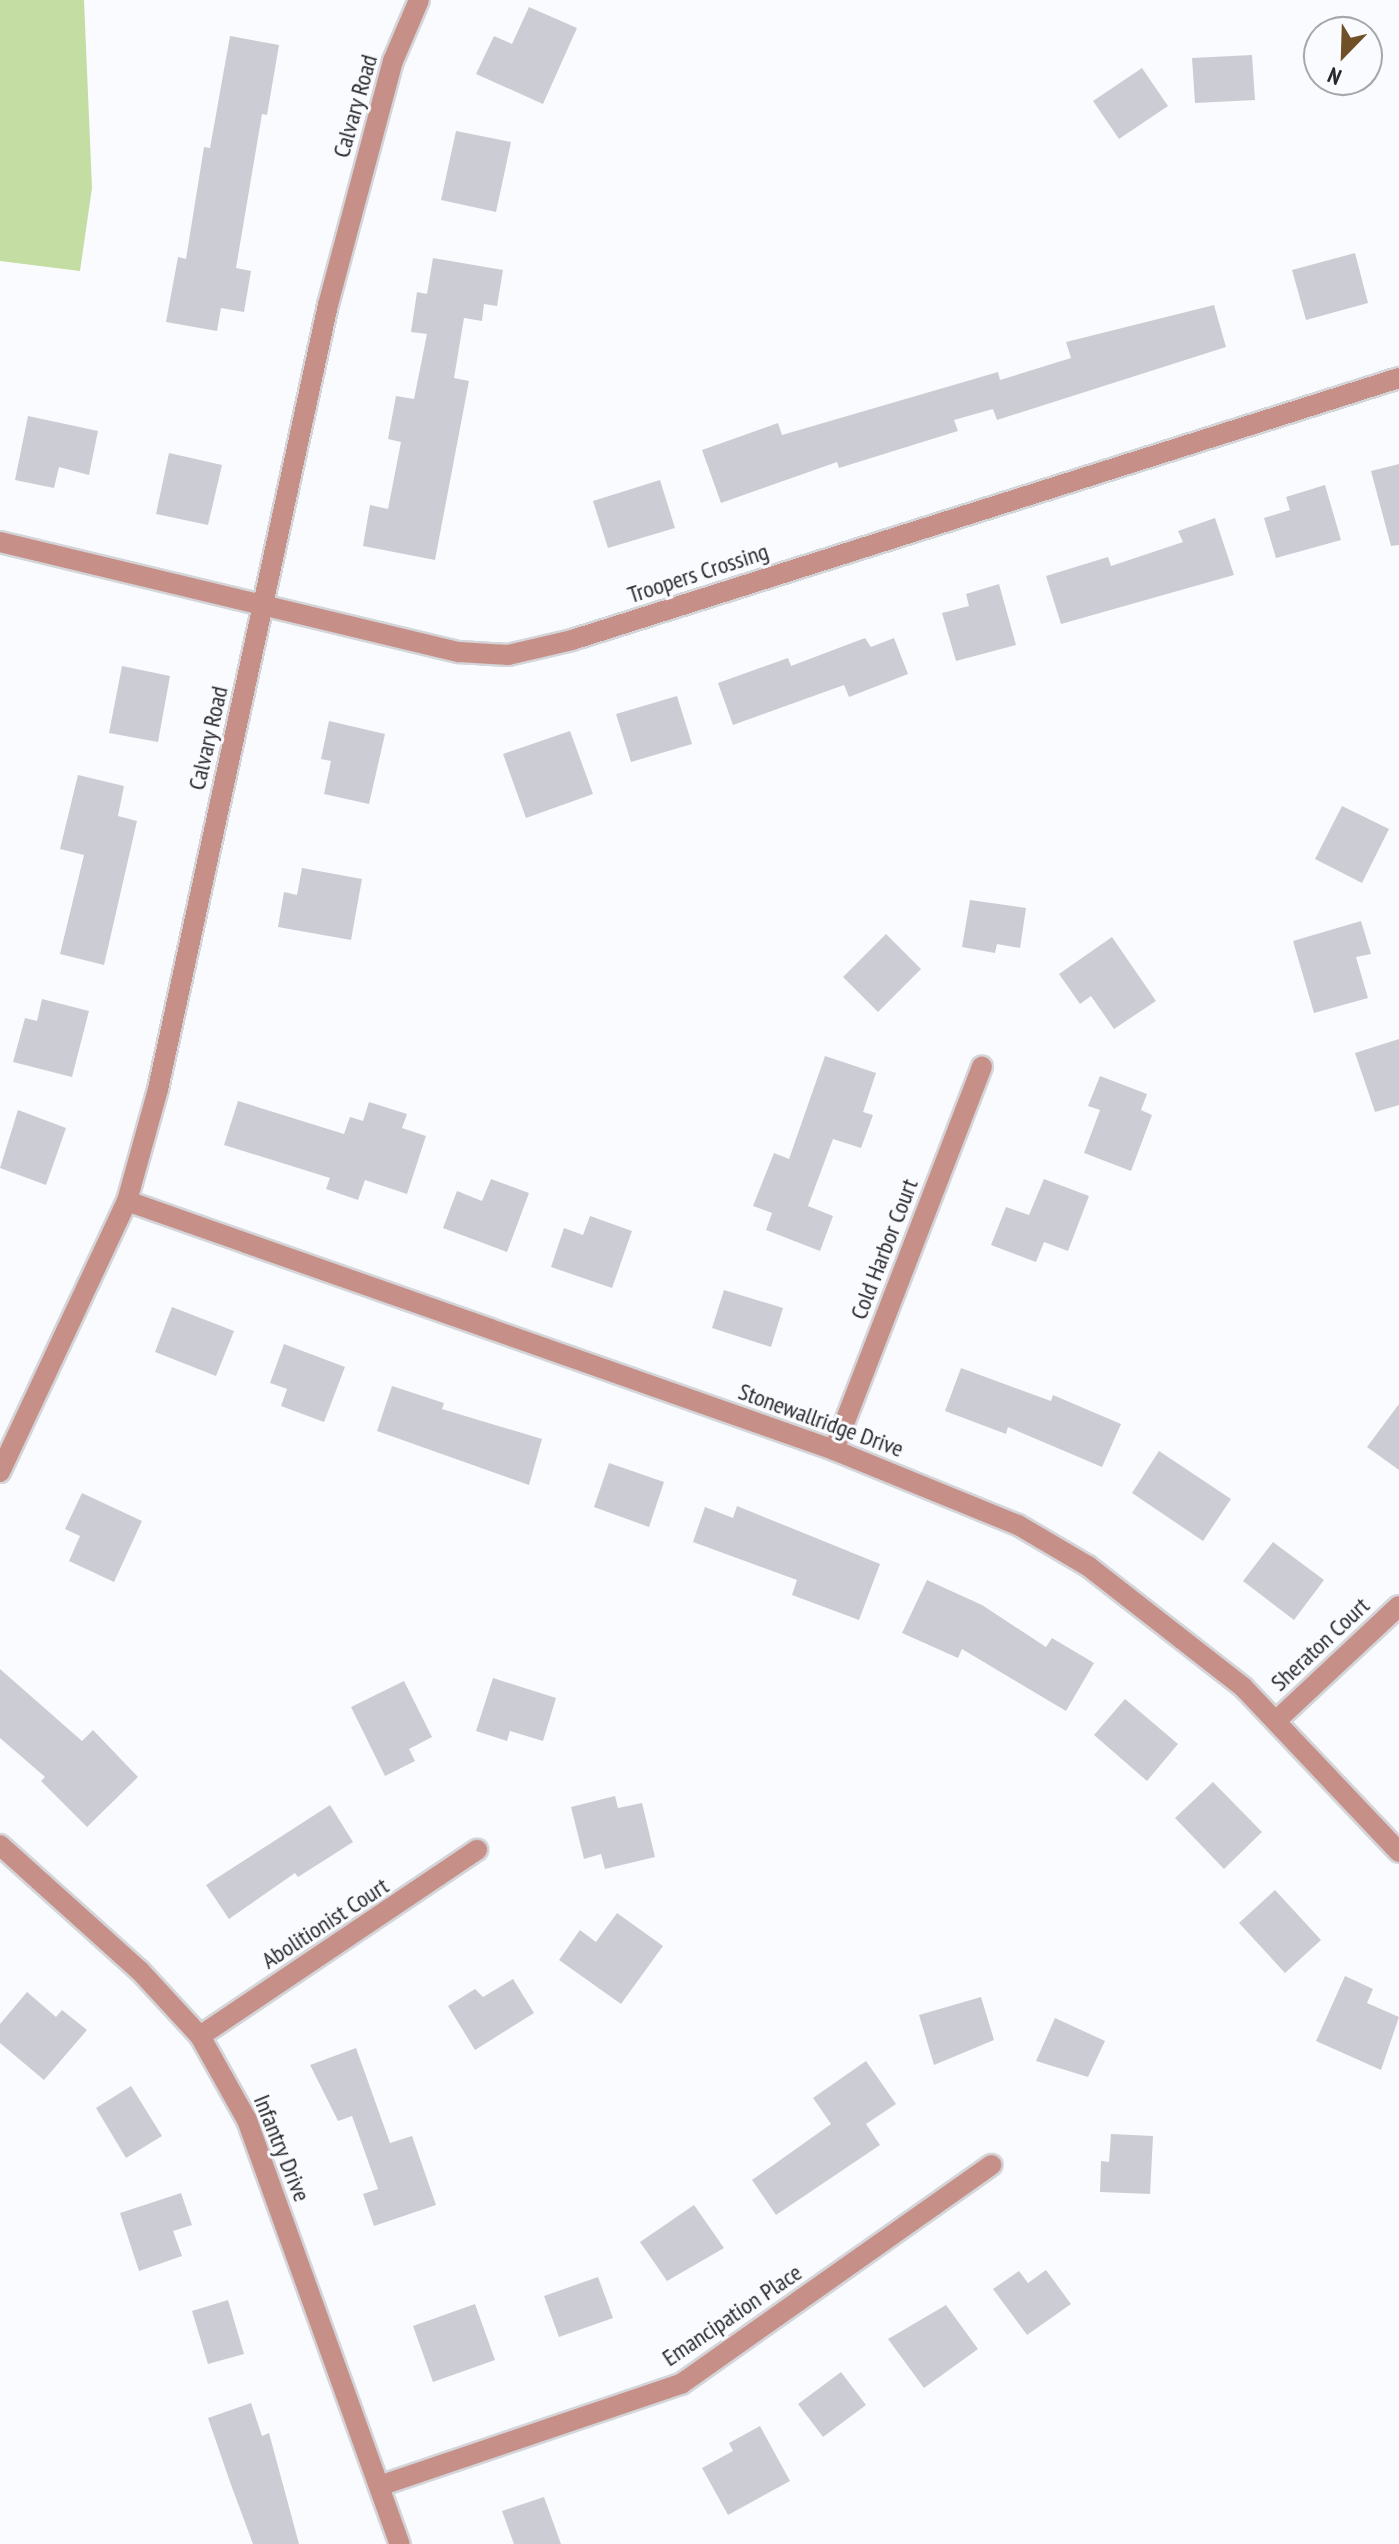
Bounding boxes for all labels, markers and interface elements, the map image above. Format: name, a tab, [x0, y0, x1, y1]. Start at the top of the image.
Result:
north arrow	[1303, 16, 1383, 96]
street label: Calvary Road	[326, 51, 384, 161]
text: N	[1323, 61, 1345, 91]
street label: Troopers Crossing	[624, 537, 772, 609]
street label: Calvary Road	[182, 683, 234, 793]
street label: Cold Harbor Court	[844, 1175, 924, 1323]
street label: Stonewallridge Drive	[735, 1377, 907, 1463]
street label: Sheraton Court	[1265, 1591, 1375, 1697]
street label: Abolitionist Court	[256, 1871, 394, 1975]
street label: Infantry Drive	[247, 2090, 317, 2206]
street label: Emancipation Place	[657, 2258, 807, 2372]

